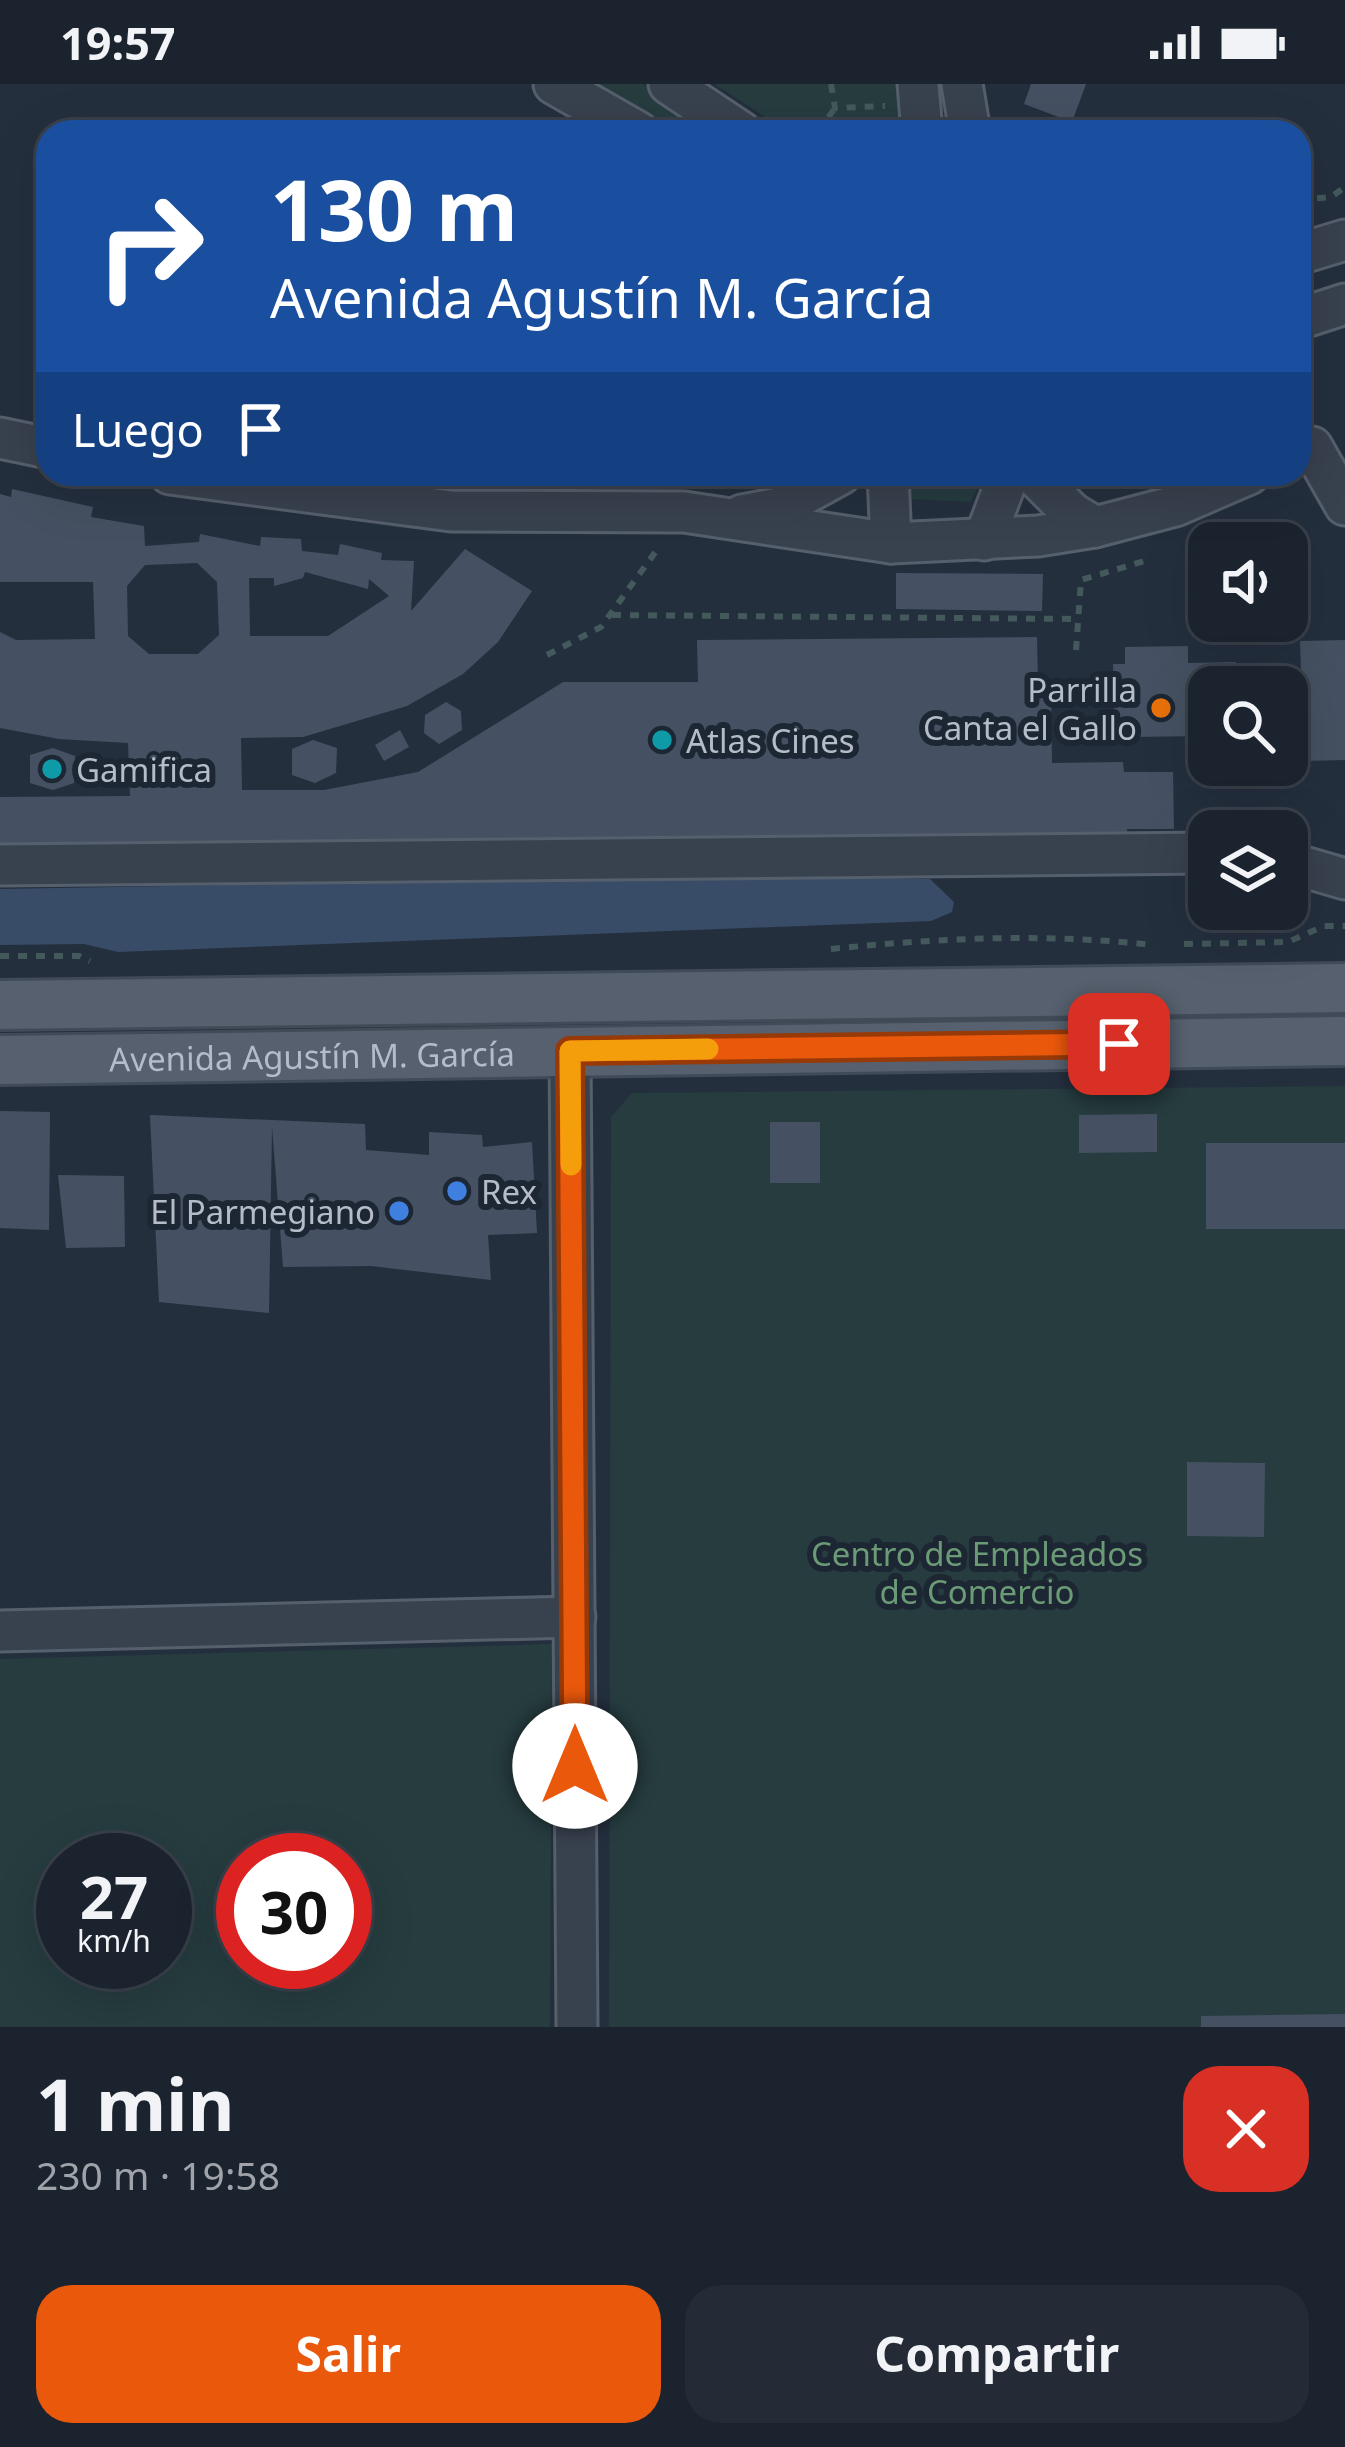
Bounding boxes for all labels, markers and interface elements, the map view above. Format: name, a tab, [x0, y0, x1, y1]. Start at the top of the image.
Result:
text: 19:57	[60, 12, 176, 73]
text: 130 m	[270, 151, 518, 266]
icon: right	[72, 168, 228, 324]
text: Avenida Agustín M. García	[270, 260, 934, 334]
icon: arrive	[228, 396, 294, 462]
text: Luego	[72, 399, 204, 460]
map controls	[1188, 522, 1308, 930]
button: sound	[1188, 522, 1308, 642]
button: search	[1188, 666, 1308, 786]
place label: Parrilla Canta el Gallo	[923, 667, 1137, 750]
marker: Parrilla Canta el Gallo	[1148, 695, 1174, 721]
place label: Atlas Cines	[686, 718, 855, 763]
marker: Atlas Cines	[649, 727, 675, 753]
place label: Gamifica	[76, 747, 212, 792]
marker: Gamifica	[39, 756, 65, 782]
button: layers	[1188, 810, 1308, 930]
pin	[1068, 993, 1170, 1095]
icon: arrive	[1086, 1011, 1152, 1077]
street label: Avenida Agustín M. García	[109, 1030, 515, 1081]
place label: Rex	[481, 1169, 537, 1214]
marker: Rex	[444, 1178, 470, 1204]
place label: El Parmegiano	[150, 1189, 375, 1234]
marker: El Parmegiano	[386, 1198, 412, 1224]
park label: Centro de Empleados de Comercio	[811, 1531, 1143, 1614]
position arrow	[512, 1703, 638, 1829]
speed limit sign: 30	[216, 1833, 372, 1989]
text: 27	[80, 1855, 148, 1937]
text: km/h	[77, 1920, 151, 1961]
text: 1 min	[36, 2054, 234, 2152]
button: close	[1183, 2066, 1309, 2192]
text: 230 m · 19:58	[36, 2148, 280, 2201]
button: Salir	[36, 2285, 661, 2423]
button: Compartir	[685, 2285, 1309, 2423]

